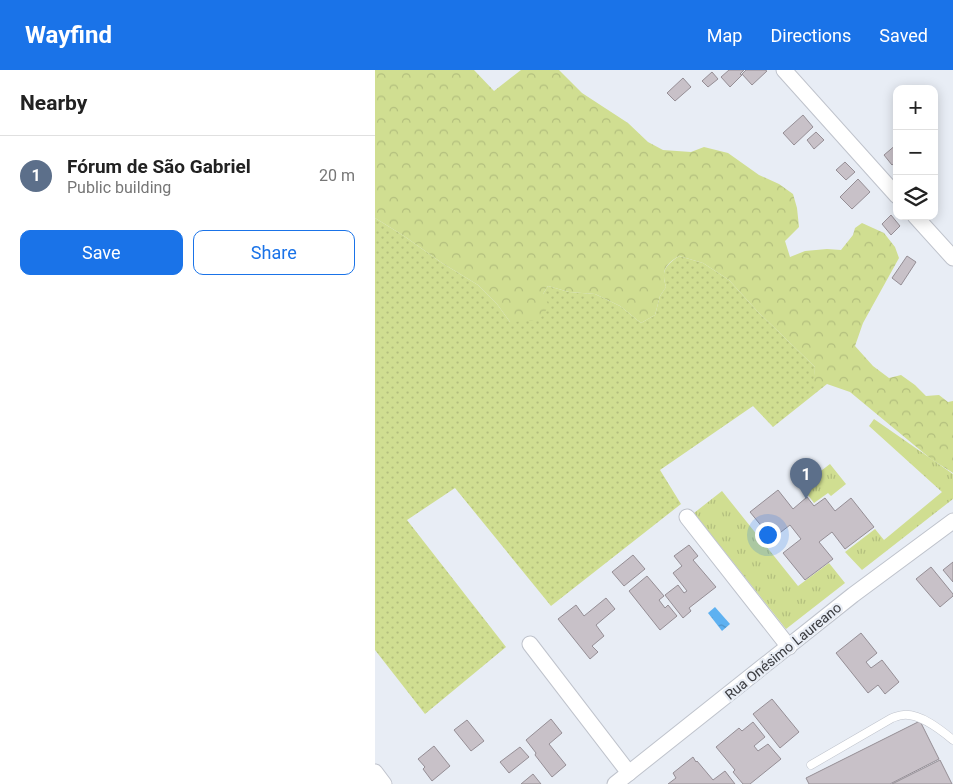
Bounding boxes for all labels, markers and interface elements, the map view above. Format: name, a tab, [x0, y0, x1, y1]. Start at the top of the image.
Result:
text: Wayfind	[25, 21, 112, 49]
text: Map	[707, 25, 742, 46]
text: Directions	[770, 25, 851, 46]
text: Saved	[879, 25, 928, 46]
map controls	[893, 85, 938, 220]
button: +	[893, 85, 938, 130]
text: Nearby	[20, 91, 87, 115]
button: −	[893, 130, 938, 175]
text: Fórum de São Gabriel	[67, 155, 251, 178]
text: 1	[31, 166, 41, 185]
text: 20 m	[319, 166, 355, 185]
button: layers	[893, 175, 938, 220]
text: Public building	[67, 178, 171, 197]
button: Save	[20, 230, 183, 275]
button: Share	[193, 230, 355, 275]
pin: 1	[790, 458, 822, 499]
your location	[755, 522, 781, 548]
street label: Rua Onésimo Laureano	[722, 599, 844, 703]

